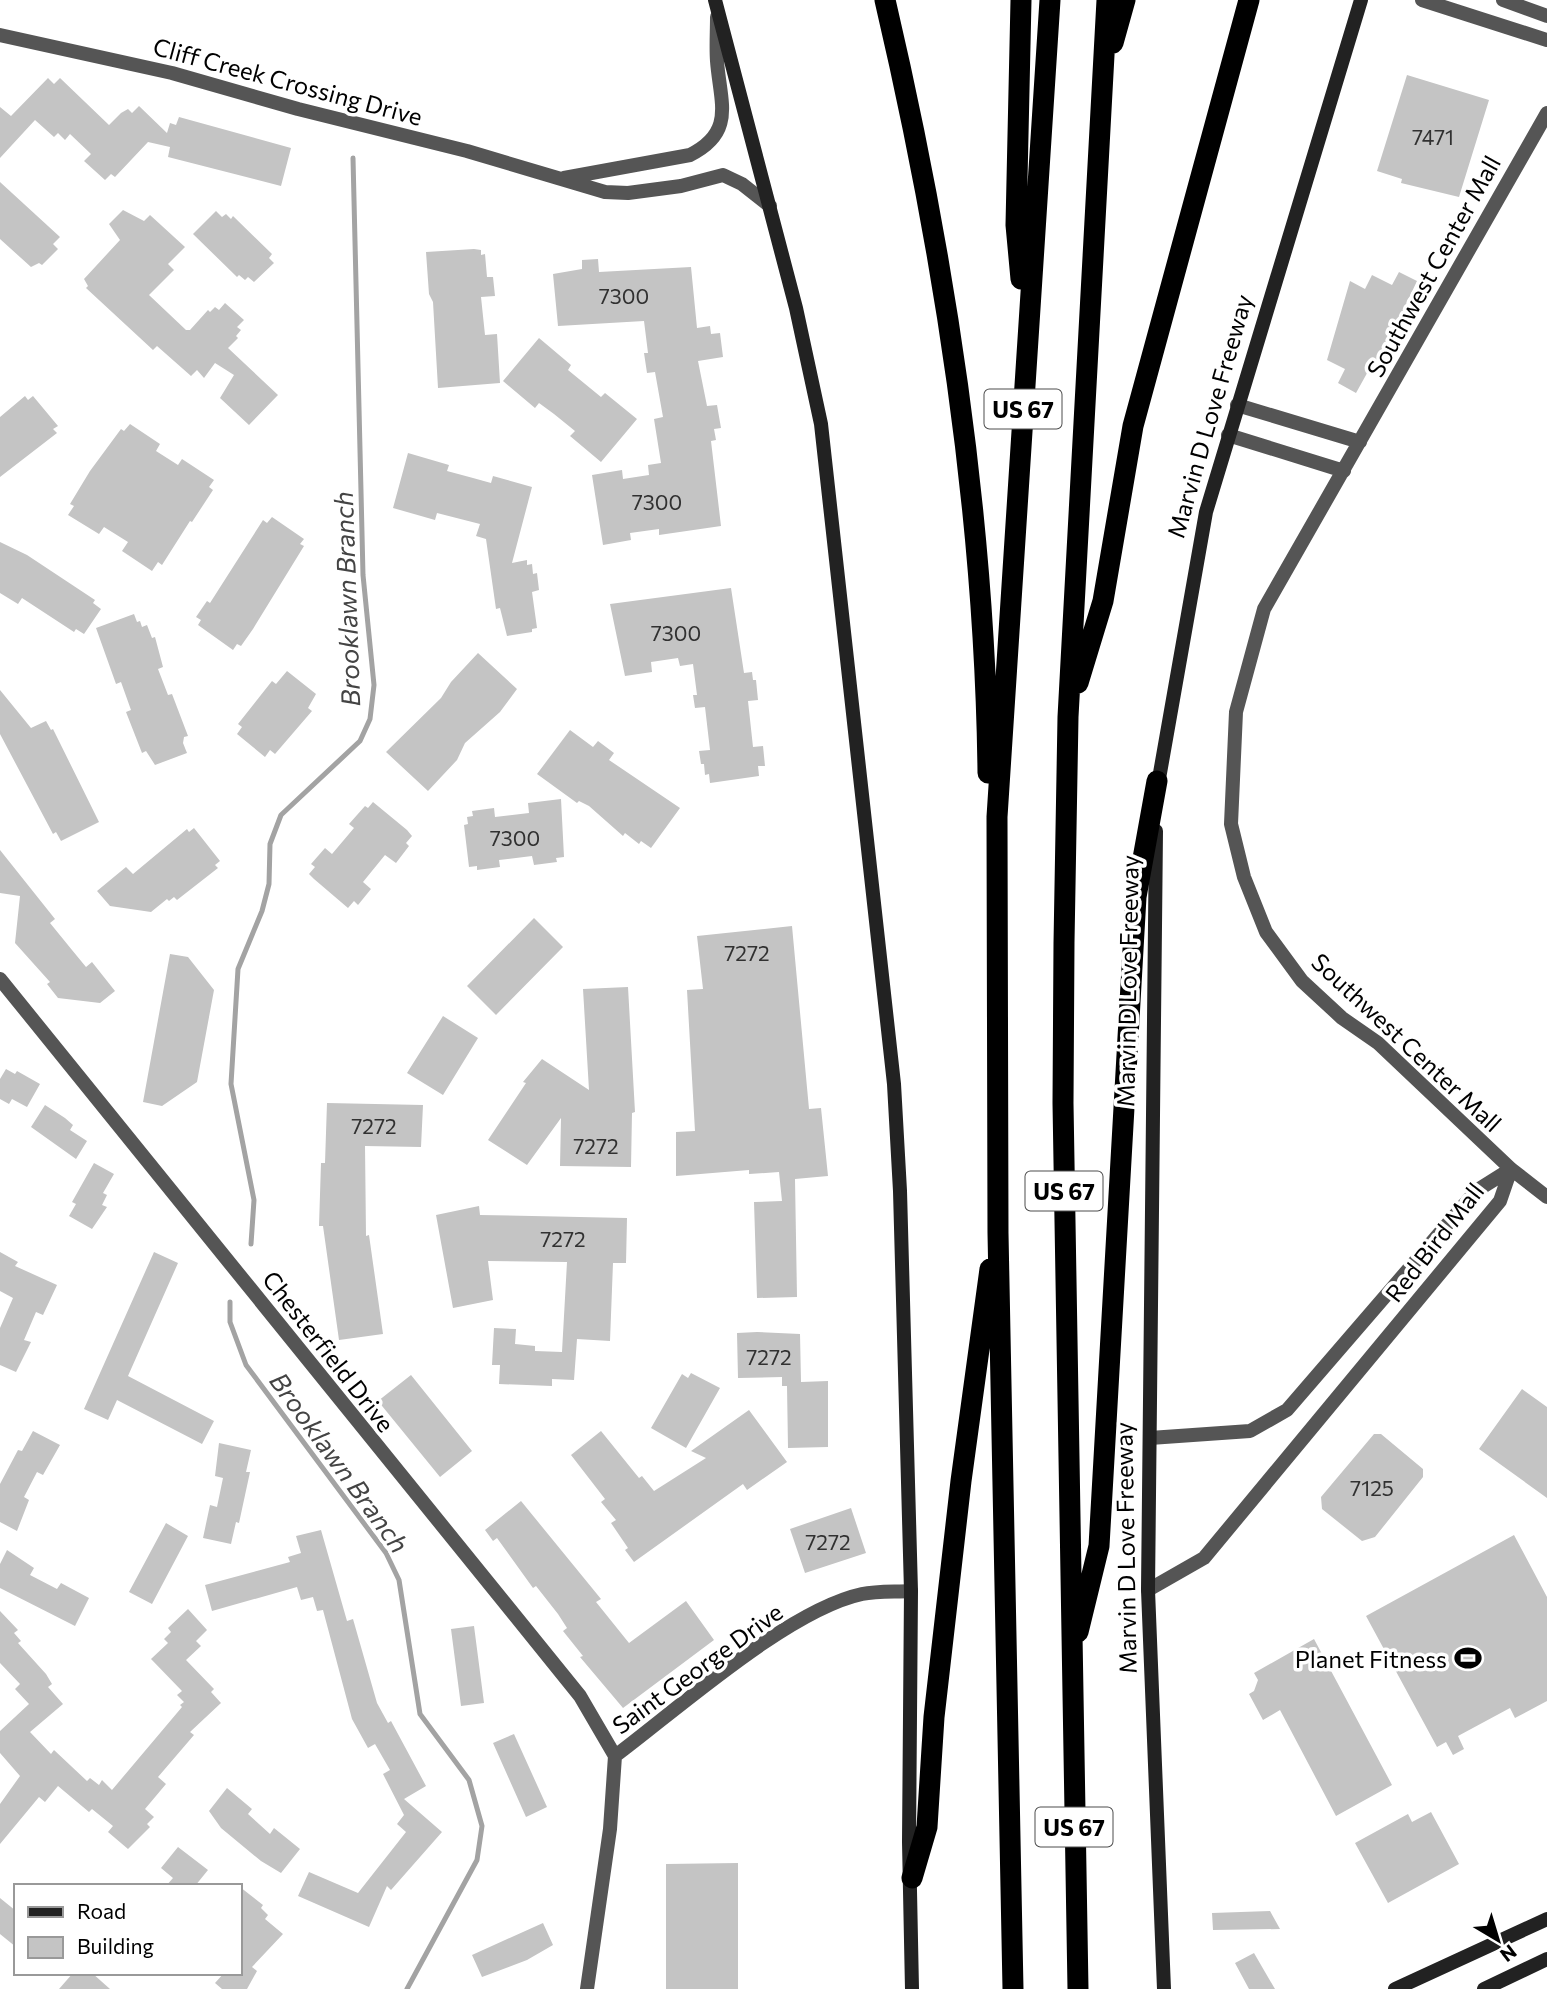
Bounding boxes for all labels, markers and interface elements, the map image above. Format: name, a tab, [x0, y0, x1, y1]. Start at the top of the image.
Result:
street label: Cliff Creek Crossing Drive	[150, 31, 426, 131]
house number: 7471	[1412, 124, 1454, 149]
street label: Southwest Center Mall	[1360, 150, 1506, 382]
house number: 7300	[599, 283, 649, 308]
street label: Marvin D Love Freeway	[1160, 291, 1258, 541]
road number: US 67	[984, 390, 1062, 428]
house number: 7300	[632, 489, 682, 514]
water label: Brooklawn Branch	[327, 491, 365, 707]
house number: 7300	[651, 620, 701, 645]
house number: 7300	[490, 825, 540, 850]
street label: Marvin D Love Freeway	[1110, 855, 1144, 1107]
house number: 7272	[724, 940, 770, 965]
street label: Southwest Center Mall	[1306, 947, 1508, 1137]
house number: 7272	[351, 1113, 397, 1138]
house number: 7272	[573, 1133, 619, 1158]
road number: US 67	[1026, 1172, 1102, 1210]
street label: Red Bird Mall	[1378, 1177, 1490, 1307]
house number: 7272	[540, 1226, 586, 1251]
street label: Chesterfield Drive	[257, 1265, 401, 1437]
house number: 7272	[746, 1344, 792, 1369]
water label: Brooklawn Branch	[264, 1366, 416, 1558]
street label: Marvin D Love Freeway	[1108, 1422, 1142, 1674]
house number: 7125	[1350, 1475, 1394, 1500]
house number: 7272	[805, 1529, 851, 1554]
street label: Saint George Drive	[606, 1597, 788, 1739]
sports icon: Planet Fitness	[1453, 1643, 1483, 1673]
place label: Planet Fitness	[1295, 1644, 1447, 1673]
road number: US 67	[1036, 1808, 1112, 1846]
legend	[14, 1884, 242, 1975]
text: Road	[77, 1898, 126, 1923]
north arrow	[1463, 1905, 1533, 1975]
text: Building	[77, 1933, 154, 1958]
text: N	[1496, 1940, 1521, 1967]

